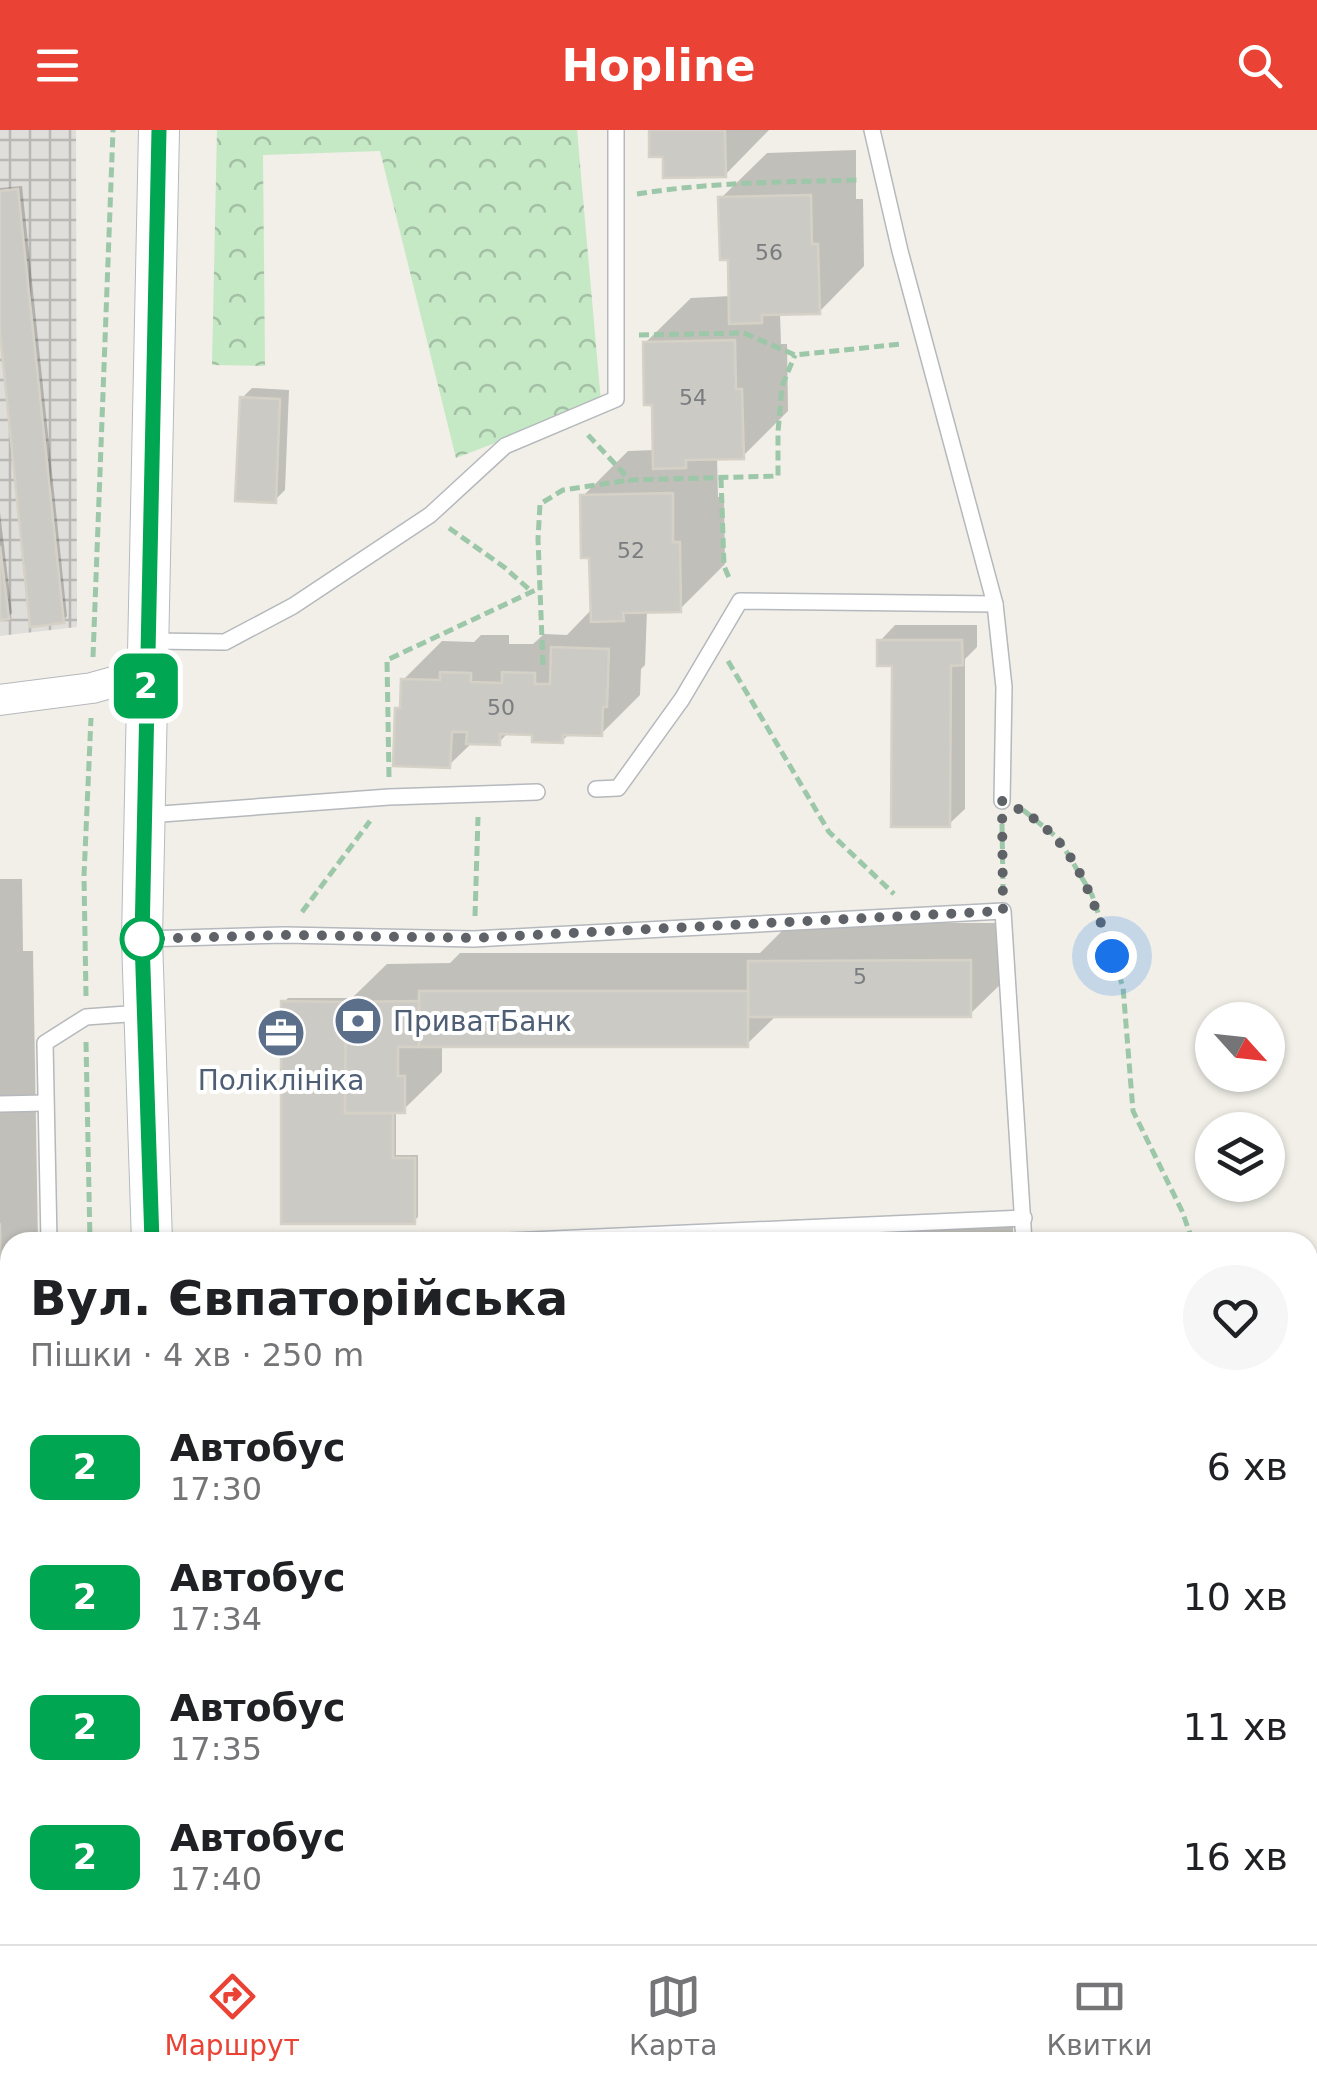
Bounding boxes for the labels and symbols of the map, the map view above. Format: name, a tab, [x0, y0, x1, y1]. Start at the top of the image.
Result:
house number: 56	[755, 240, 783, 265]
house number: 54	[679, 385, 707, 410]
house number: 52	[617, 538, 645, 563]
line badge: 2	[114, 654, 178, 718]
house number: 50	[487, 695, 515, 720]
unlabelled marker	[121, 918, 163, 960]
your location	[1087, 931, 1137, 981]
house number: 5	[853, 964, 867, 989]
bank icon: ПриватБанк	[332, 995, 384, 1047]
north arrow	[1195, 1002, 1285, 1092]
place label: ПриватБанк	[393, 1005, 572, 1038]
office icon: Поліклініка	[255, 1007, 307, 1059]
place label: Поліклініка	[198, 1064, 364, 1097]

